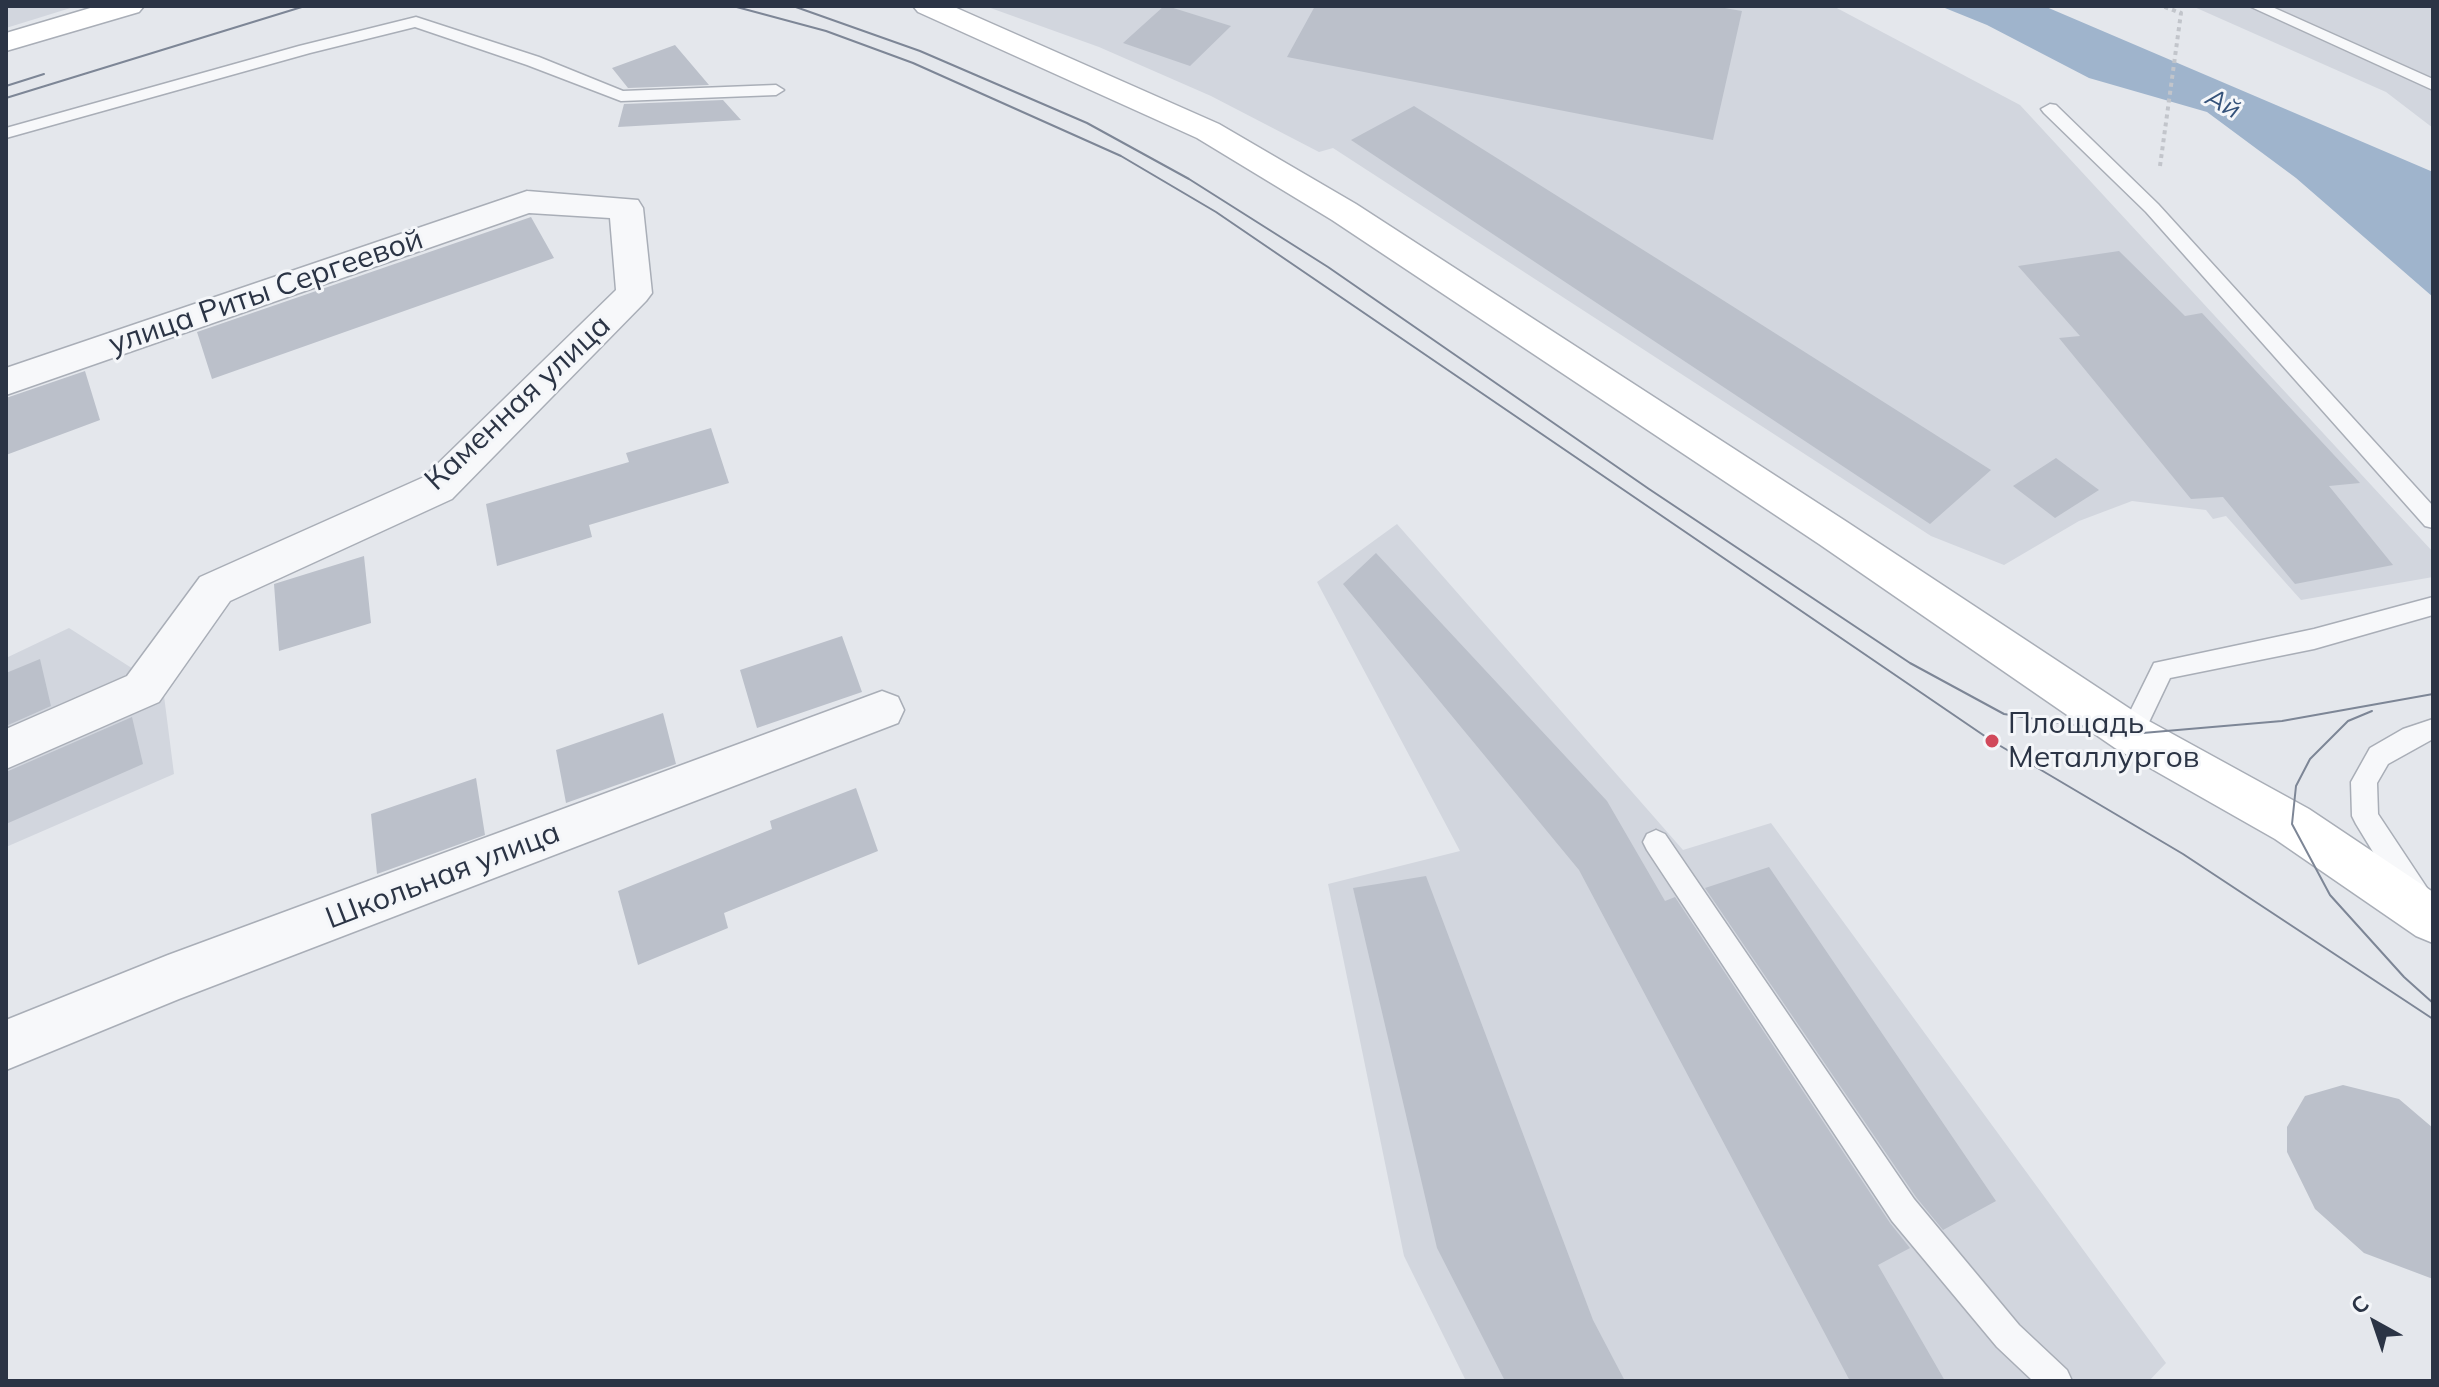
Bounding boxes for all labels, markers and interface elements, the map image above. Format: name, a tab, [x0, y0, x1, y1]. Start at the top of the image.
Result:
water label: Ай	[2200, 82, 2246, 126]
street label: улица Риты Сергеевой	[104, 221, 428, 363]
street label: Каменная улица	[418, 308, 618, 498]
place label: Площадь Металлургов	[2008, 706, 2200, 776]
marker: Площадь Металлургов	[1983, 732, 2001, 750]
street label: Школьная улица	[321, 815, 565, 937]
north arrow	[2335, 1283, 2415, 1363]
text: С	[2345, 1289, 2374, 1320]

